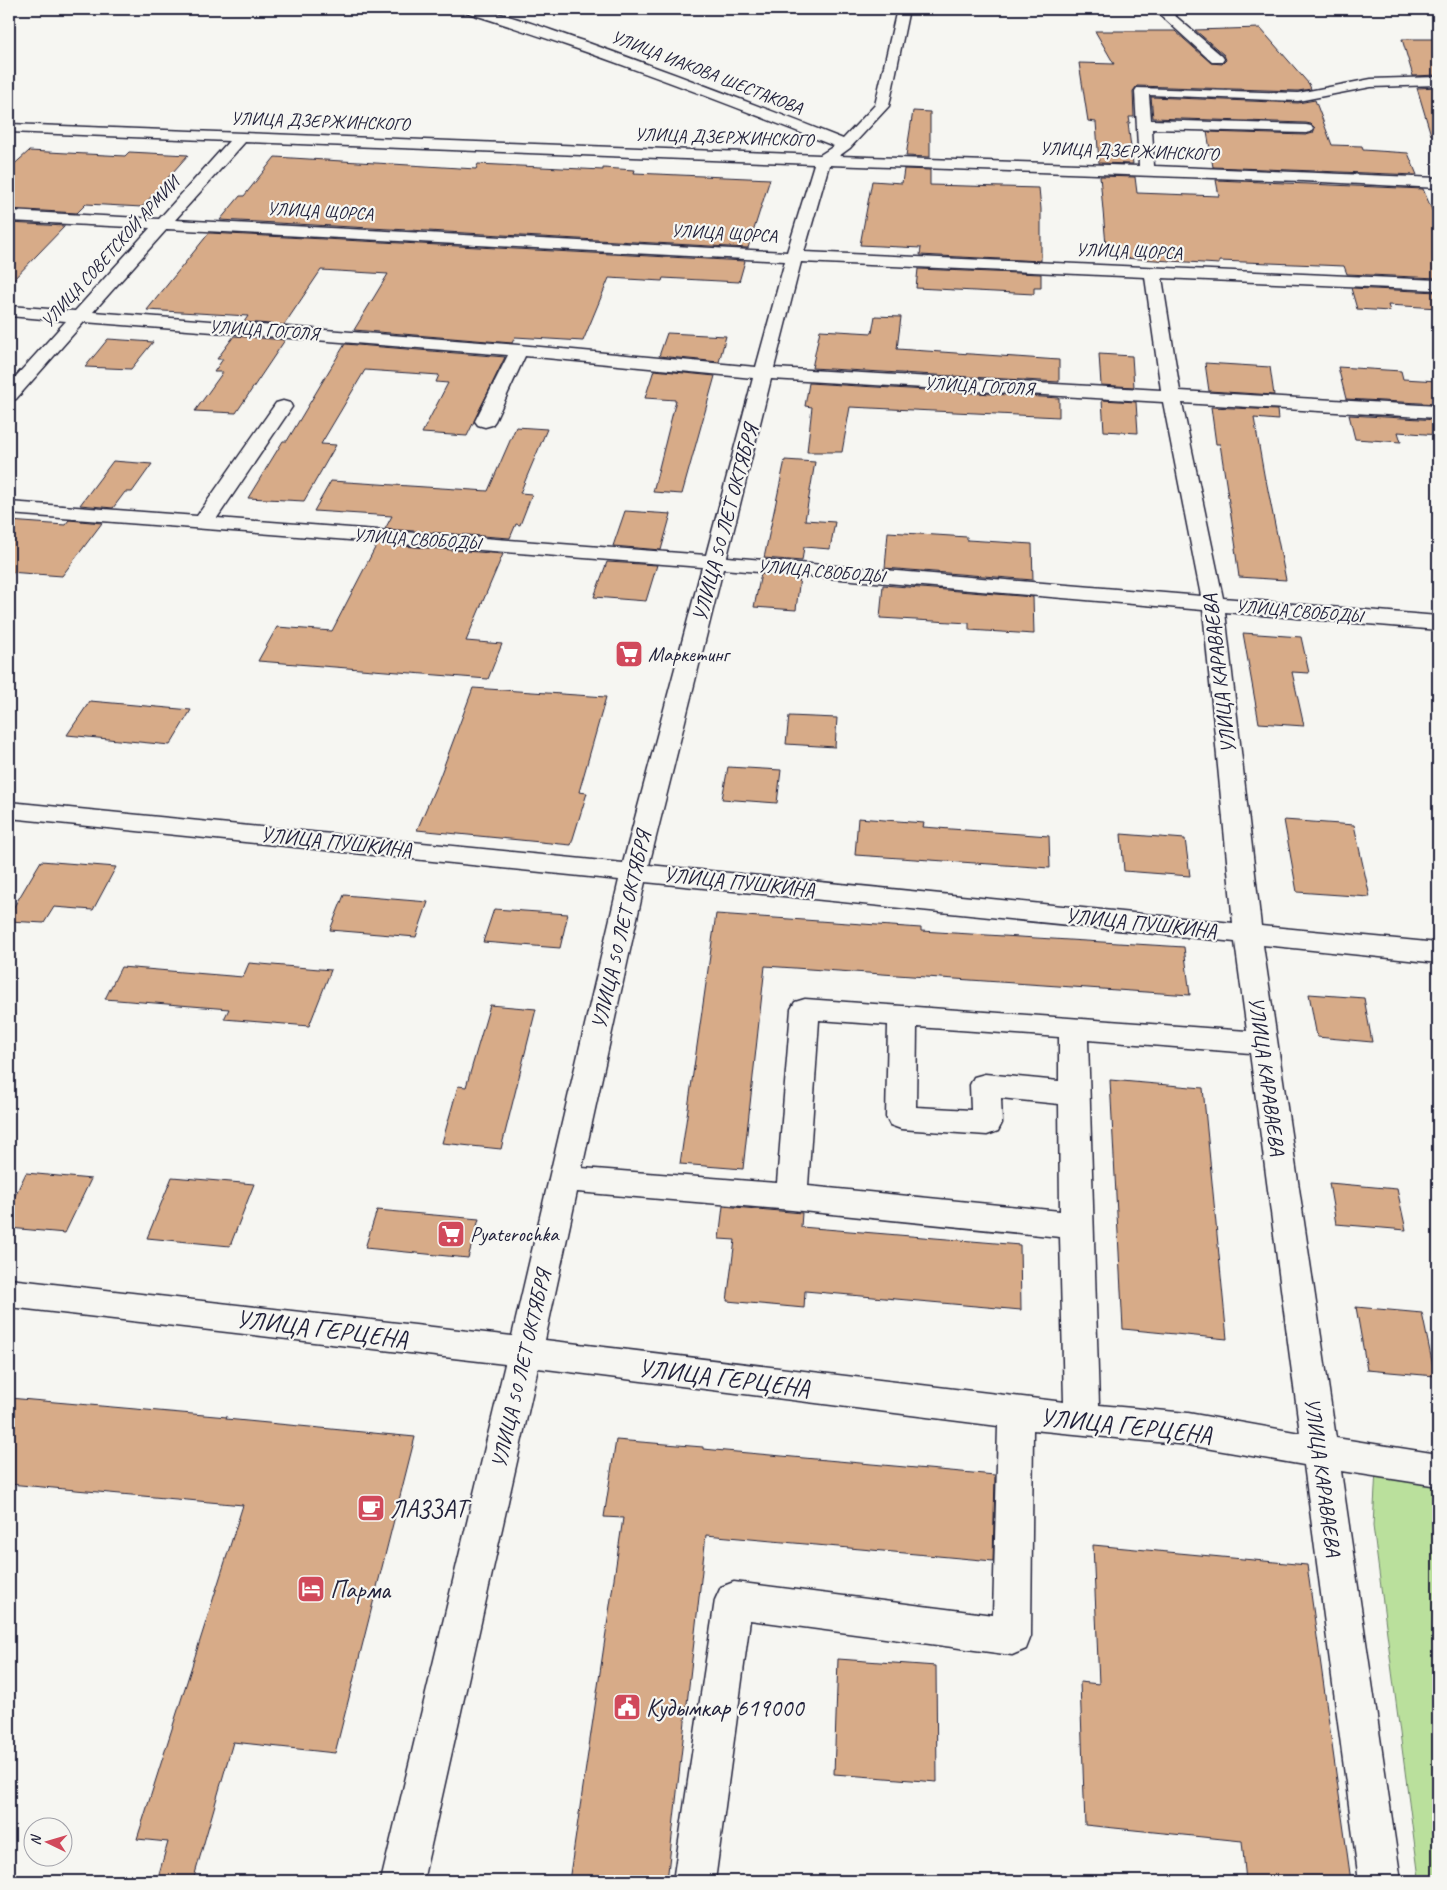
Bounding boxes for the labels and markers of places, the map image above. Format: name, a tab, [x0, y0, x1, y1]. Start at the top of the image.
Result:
supermarket icon: Маркетинг	[614, 639, 644, 669]
place label: Маркетинг	[648, 641, 732, 667]
supermarket icon: Pyaterochka	[436, 1219, 466, 1249]
place label: Pyaterochka	[470, 1221, 560, 1247]
cafe icon: ЛАЗЗАТ	[356, 1493, 386, 1523]
place label: ЛАЗЗАТ	[390, 1493, 472, 1525]
hotel icon: Парма	[296, 1574, 326, 1604]
place label: Парма	[330, 1574, 392, 1606]
public building icon: Кудымкар 619000	[612, 1692, 642, 1722]
place label: Кудымкар 619000	[646, 1692, 805, 1724]

